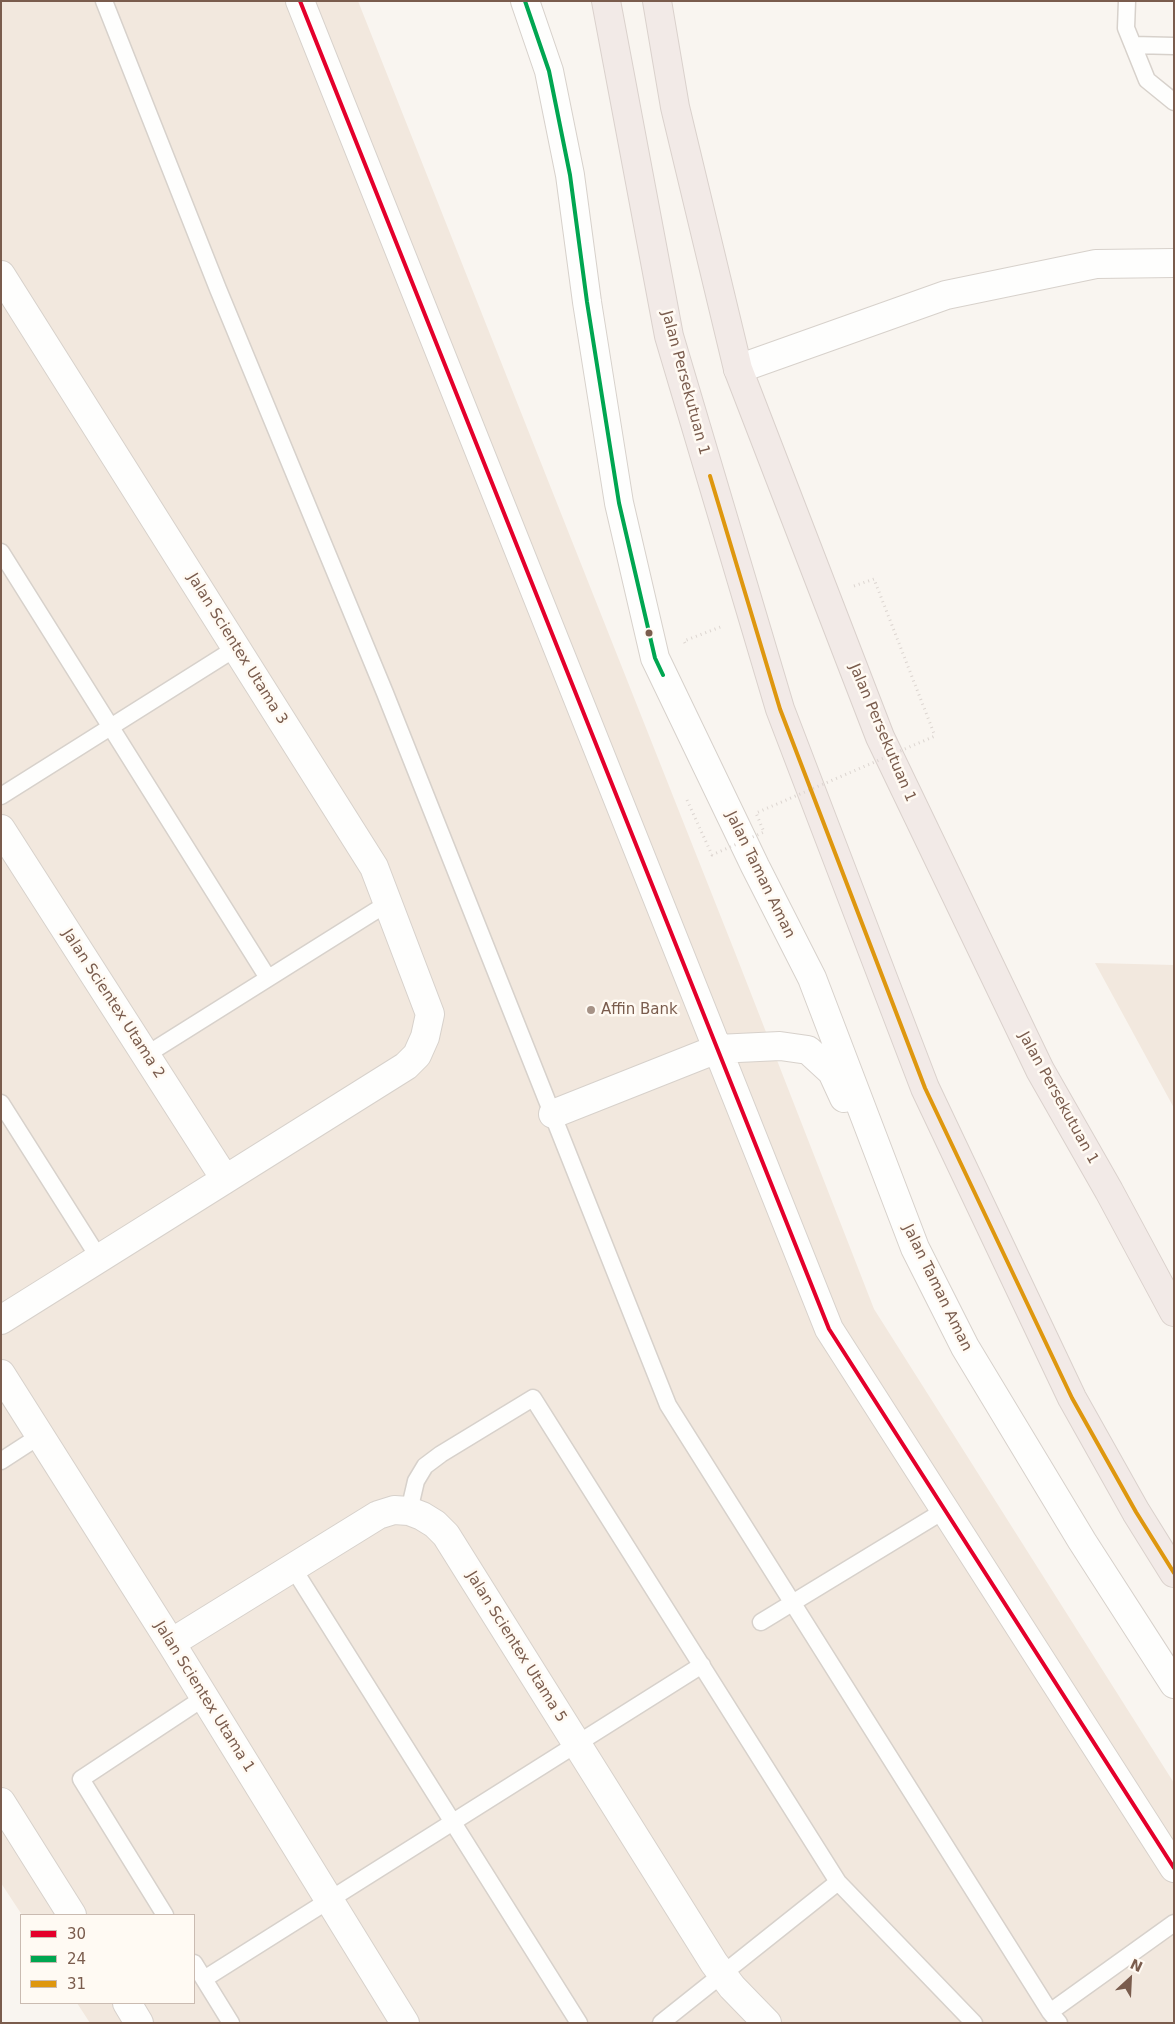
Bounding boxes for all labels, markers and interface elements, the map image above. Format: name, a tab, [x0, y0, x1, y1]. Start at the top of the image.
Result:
street label: Jalan Persekutuan 1	[657, 309, 713, 457]
street label: Jalan Scientex Utama 3	[183, 570, 291, 728]
unlabelled marker	[644, 628, 654, 638]
street label: Jalan Persekutuan 1	[845, 661, 919, 805]
street label: Jalan Taman Aman	[721, 809, 799, 941]
street label: Jalan Scientex Utama 2	[58, 926, 168, 1082]
place label: Affin Bank	[601, 1001, 678, 1019]
marker: Affin Bank	[585, 1004, 597, 1016]
street label: Jalan Persekutuan 1	[1014, 1029, 1102, 1167]
street label: Jalan Taman Aman	[898, 1222, 976, 1354]
street label: Jalan Scientex Utama 5	[462, 1568, 570, 1726]
street label: Jalan Scientex Utama 1	[150, 1618, 258, 1776]
legend	[20, 1914, 195, 2004]
text: 30	[67, 1925, 86, 1943]
text: 24	[67, 1950, 86, 1968]
north arrow	[1105, 1954, 1155, 2004]
text: N	[1128, 1956, 1145, 1975]
text: 31	[67, 1975, 86, 1993]

